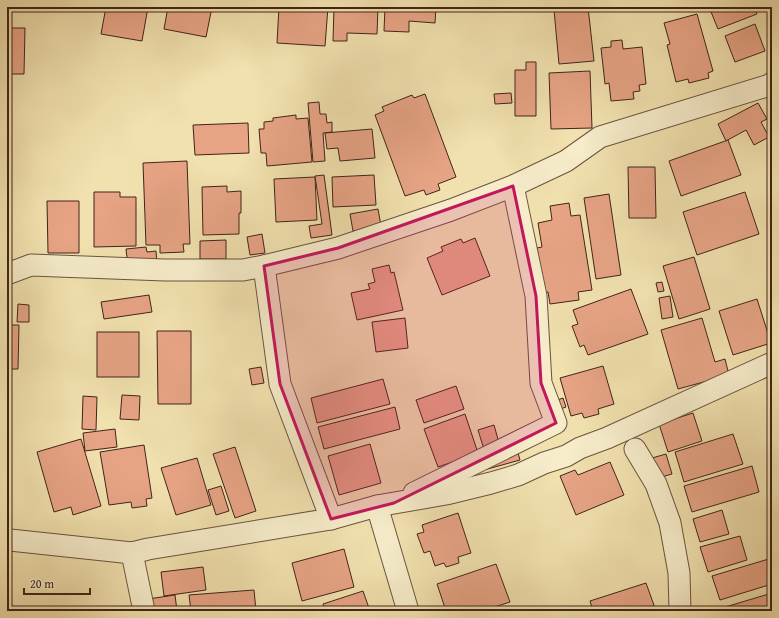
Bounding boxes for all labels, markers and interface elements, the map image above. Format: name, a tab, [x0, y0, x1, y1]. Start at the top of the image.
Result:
scale bar	[24, 570, 90, 596]
text: 20 m	[30, 575, 54, 592]

